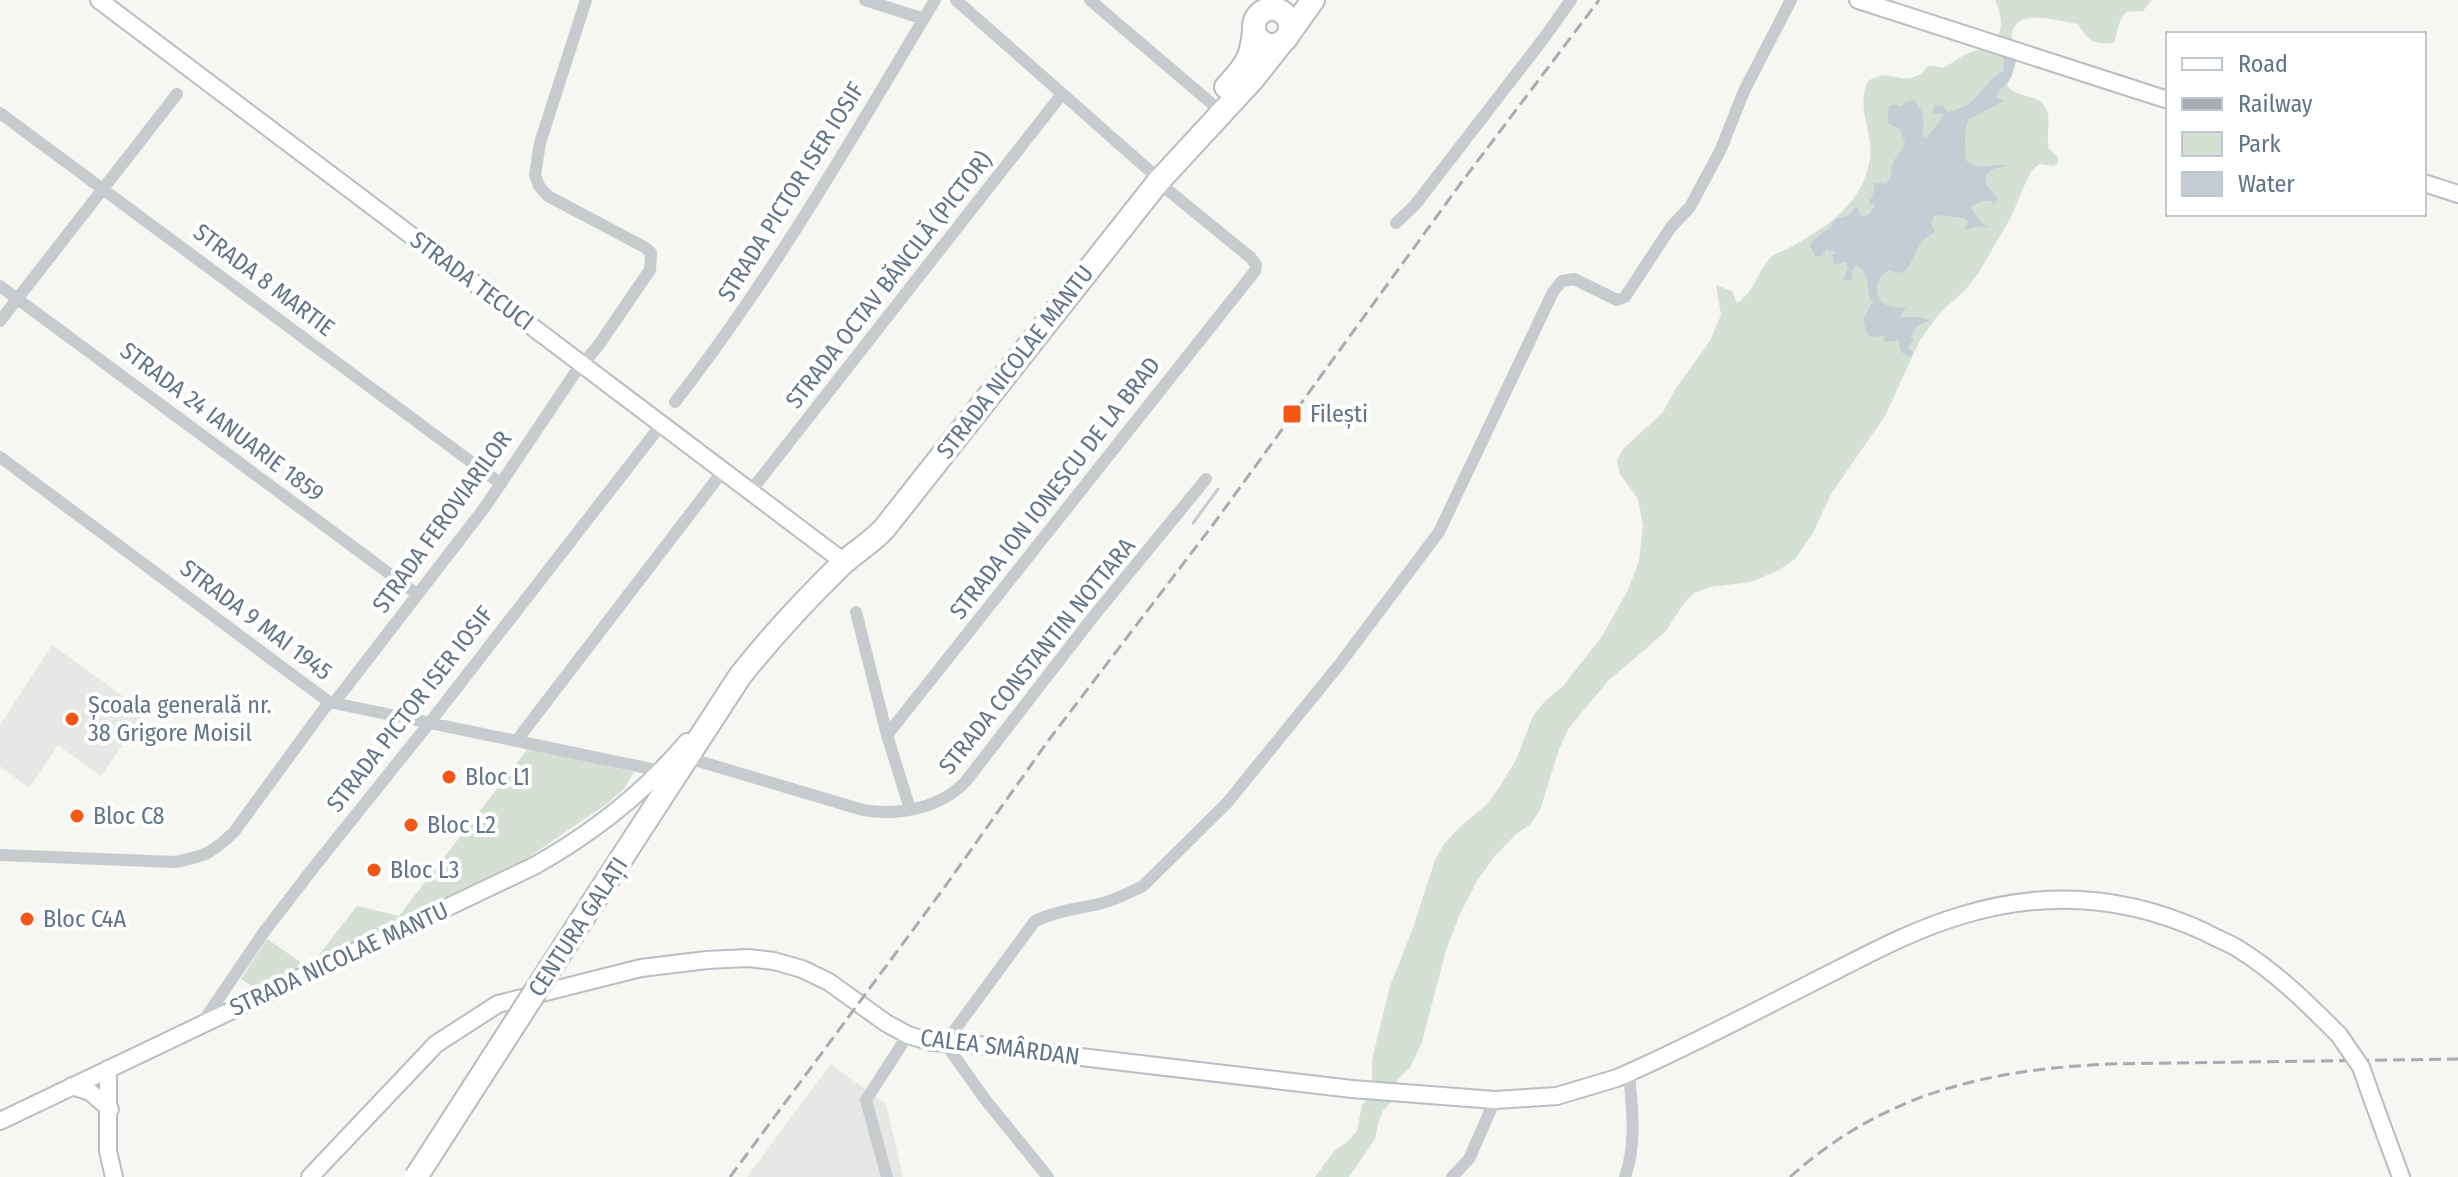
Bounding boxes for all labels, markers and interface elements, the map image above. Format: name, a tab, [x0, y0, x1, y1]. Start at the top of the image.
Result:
legend	[2166, 32, 2426, 216]
text: Road	[2238, 50, 2288, 78]
street label: STRADA PICTOR ISER IOSIF	[712, 77, 870, 307]
text: Railway	[2238, 90, 2313, 118]
text: Park	[2238, 130, 2281, 158]
street label: STRADA OCTAV BĂNCILĂ (PICTOR)	[780, 146, 998, 414]
text: Water	[2238, 170, 2295, 198]
street label: STRADA 8 MARTIE	[188, 218, 340, 342]
street label: STRADA TECUCI	[405, 226, 539, 336]
street label: STRADA NICOLAE MANTU	[931, 260, 1099, 464]
street label: STRADA 24 IANUARIE 1859	[115, 336, 329, 508]
street label: STRADA ION IONESCU DE LA BRAD	[944, 351, 1166, 625]
place label: Filești	[1310, 400, 1368, 429]
marker: Filești	[1281, 403, 1303, 425]
street label: STRADA FEROVIARILOR	[367, 426, 517, 618]
street label: STRADA CONSTANTIN NOTTARA	[933, 532, 1141, 780]
street label: STRADA 9 MAI 1945	[175, 554, 337, 686]
street label: STRADA PICTOR ISER IOSIF	[321, 600, 499, 817]
place label: Școala generală nr. 38 Grigore Moisil	[88, 691, 271, 747]
marker: Școala generală nr. 38 Grigore Moisil	[63, 710, 81, 728]
place label: Bloc L1	[465, 763, 530, 791]
marker: Bloc L1	[440, 768, 458, 786]
place label: Bloc C8	[93, 802, 165, 830]
marker: Bloc C8	[68, 807, 86, 825]
place label: Bloc L2	[427, 811, 496, 839]
marker: Bloc L2	[402, 816, 420, 834]
street label: CENTURA GALAȚI	[523, 852, 635, 1003]
place label: Bloc L3	[390, 856, 459, 884]
marker: Bloc L3	[365, 861, 383, 879]
street label: STRADA NICOLAE MANTU	[225, 896, 453, 1022]
place label: Bloc C4A	[43, 905, 126, 933]
marker: Bloc C4A	[18, 910, 36, 928]
street label: CALEA SMÂRDAN	[919, 1023, 1081, 1071]

